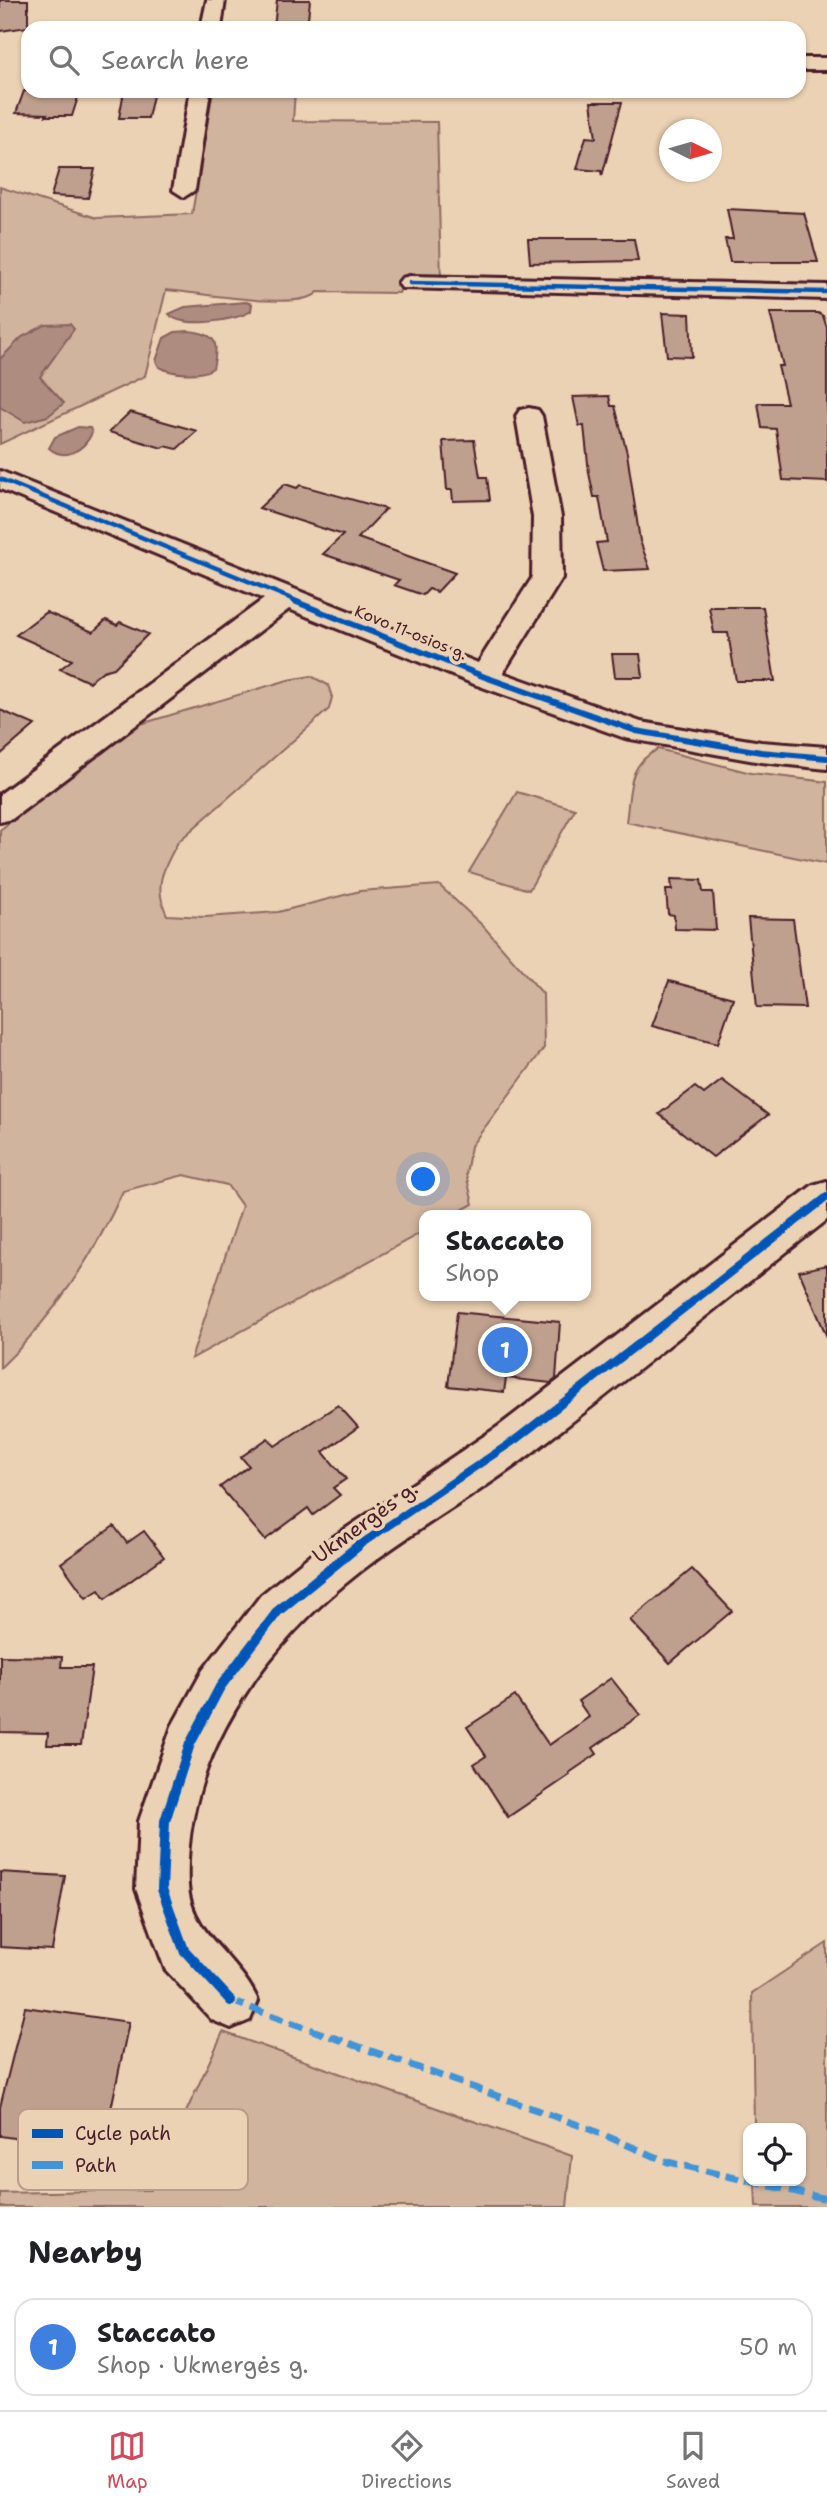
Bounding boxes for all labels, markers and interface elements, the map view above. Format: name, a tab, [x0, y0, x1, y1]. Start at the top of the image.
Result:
search box	[21, 21, 806, 98]
icon: search	[45, 41, 83, 79]
text: Search here	[101, 42, 250, 77]
north arrow	[659, 119, 722, 182]
street label: Kovo 11-osios g.	[351, 600, 470, 665]
your location	[406, 1162, 440, 1196]
popup	[419, 1210, 591, 1301]
text: Staccato	[446, 1223, 565, 1258]
text: Shop	[446, 1258, 499, 1288]
pin: 1	[482, 1324, 528, 1376]
street label: Ukmergės g.	[307, 1474, 423, 1570]
legend	[18, 2109, 248, 2190]
text: Cycle path	[75, 2121, 171, 2146]
map controls	[743, 2123, 806, 2186]
button: locate	[743, 2123, 806, 2186]
text: Path	[75, 2153, 117, 2178]
text: Nearby	[28, 2232, 143, 2273]
text: Staccato	[97, 2315, 216, 2350]
text: 1	[48, 2332, 58, 2362]
text: 50 m	[739, 2332, 797, 2362]
text: Shop · Ukmergės g.	[97, 2350, 308, 2380]
tab: Map	[107, 2427, 148, 2494]
tab: Directions	[362, 2427, 452, 2494]
tab: Saved	[666, 2427, 720, 2494]

